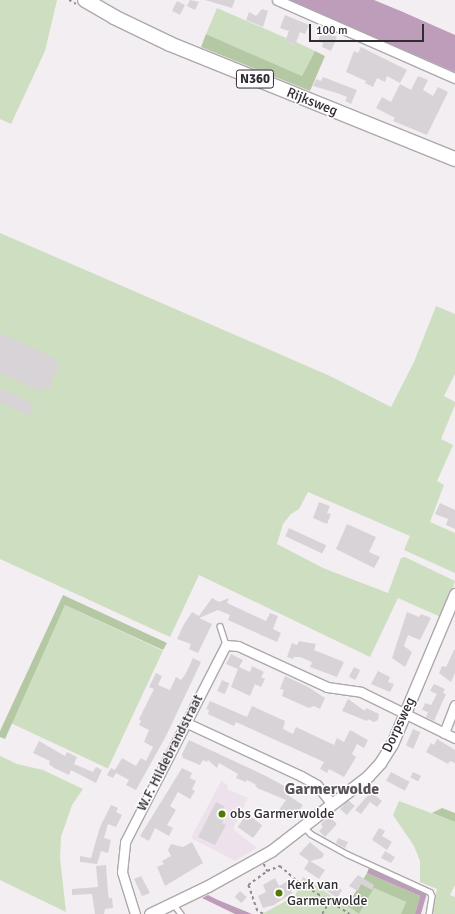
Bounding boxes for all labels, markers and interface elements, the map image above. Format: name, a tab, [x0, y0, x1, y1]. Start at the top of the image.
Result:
scale bar	[311, 16, 426, 42]
text: 100 m	[316, 23, 348, 38]
road number: N360	[235, 68, 275, 90]
street label: Rijksweg	[284, 84, 340, 120]
street label: W.F. Hildebrandstraat	[133, 692, 207, 814]
street label: Dorpsweg	[379, 695, 419, 755]
district label: Garmerwolde	[285, 779, 379, 799]
place label: obs Garmerwolde	[230, 806, 334, 822]
marker: obs Garmerwolde	[217, 809, 227, 819]
place label: Kerk van Garmerwolde	[287, 877, 368, 910]
marker: Kerk van Garmerwolde	[274, 888, 284, 898]

